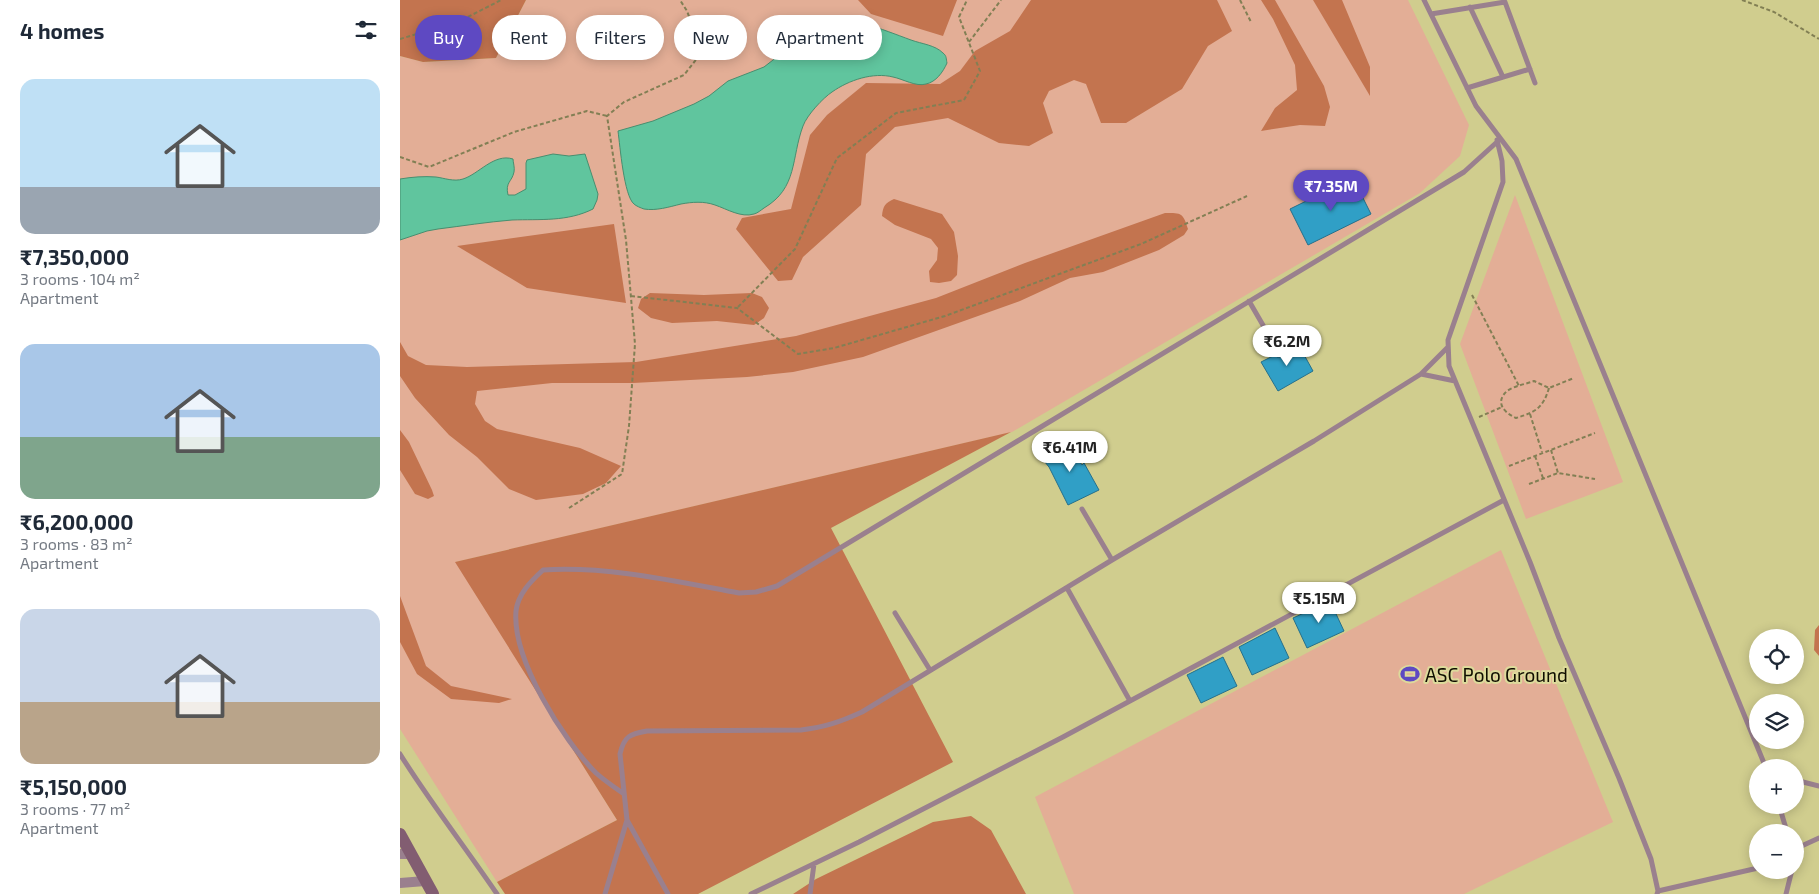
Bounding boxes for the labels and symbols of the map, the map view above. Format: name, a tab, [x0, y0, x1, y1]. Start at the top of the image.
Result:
pin: ₹7.35M	[1290, 170, 1372, 212]
pin: ₹6.2M	[1252, 324, 1322, 367]
pin: ₹6.41M	[1029, 430, 1111, 473]
pin: ₹5.15M	[1278, 582, 1360, 624]
sports icon: ASC Polo Ground	[1399, 663, 1421, 685]
place label: ASC Polo Ground	[1425, 663, 1568, 686]

